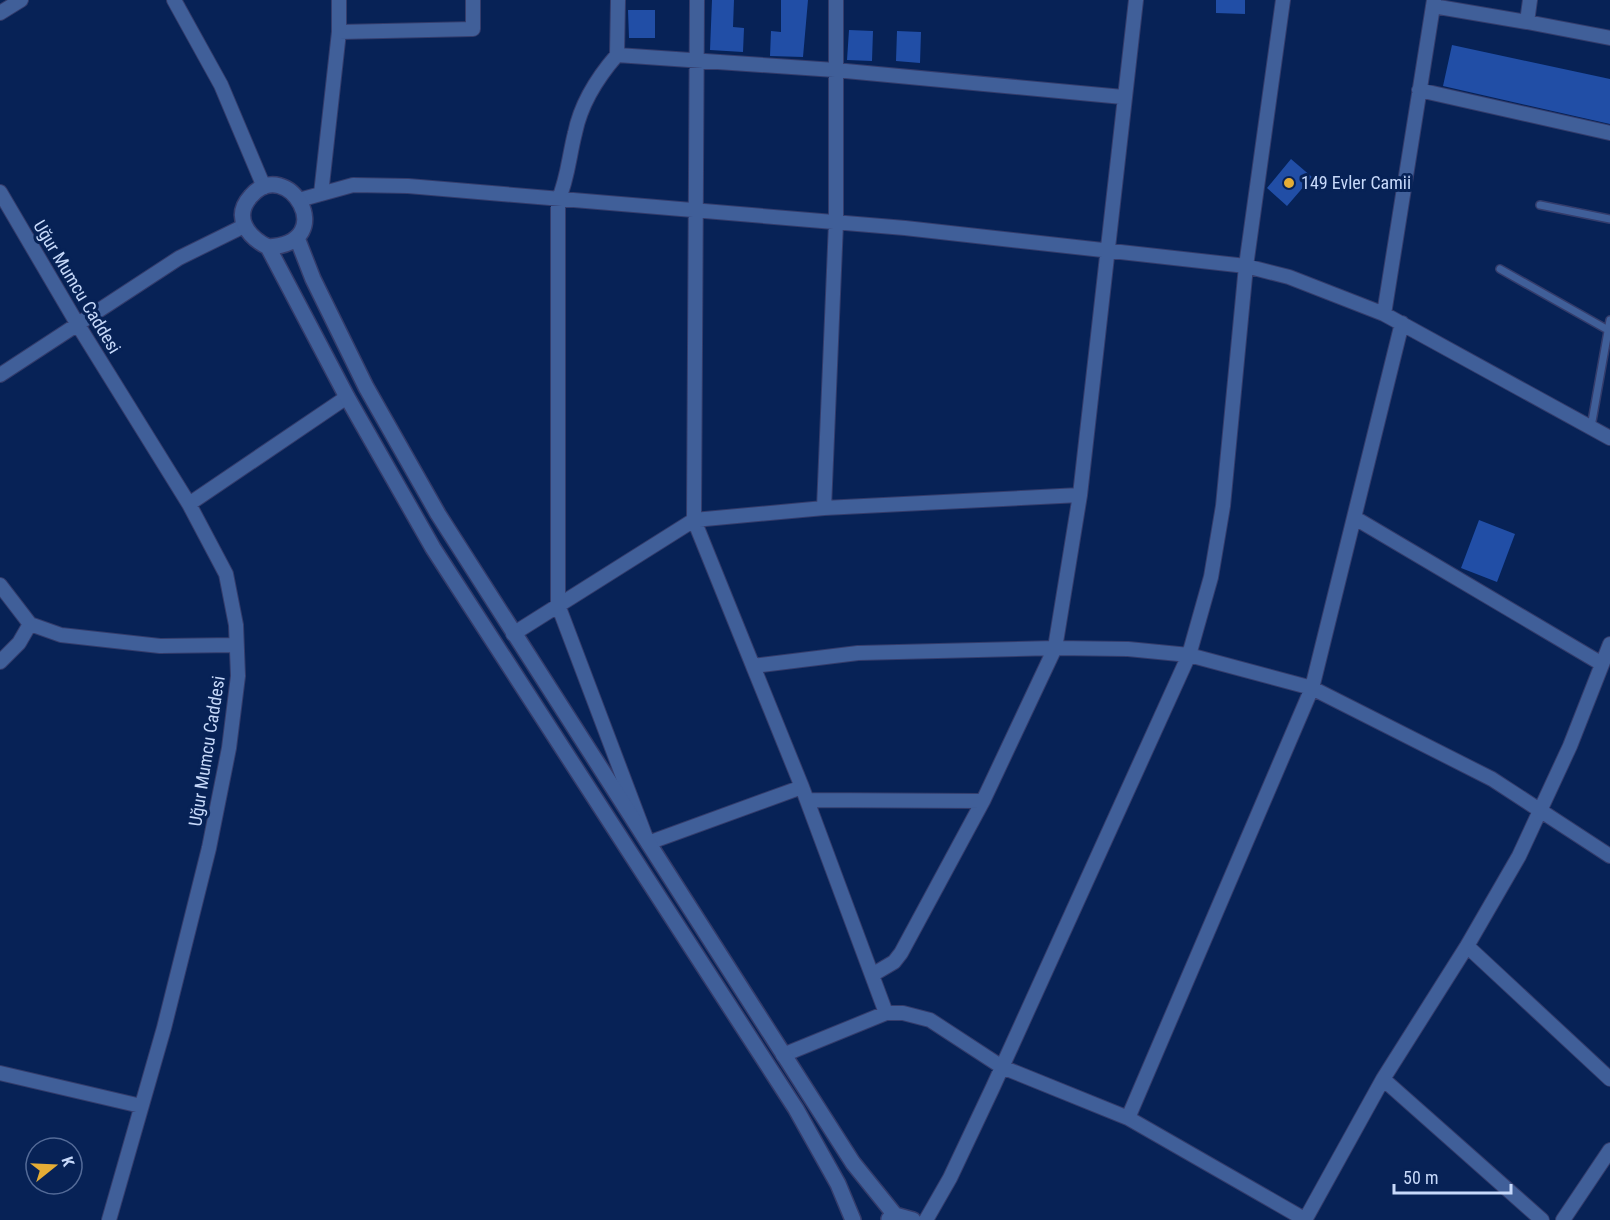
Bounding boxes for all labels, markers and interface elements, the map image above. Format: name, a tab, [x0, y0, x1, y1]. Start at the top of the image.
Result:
place label: 149 Evler Camii	[1301, 172, 1411, 193]
marker: 149 Evler Camii	[1282, 176, 1296, 190]
street label: Uğur Mumcu Caddesi	[29, 216, 126, 357]
street label: Uğur Mumcu Caddesi	[184, 674, 229, 828]
north arrow	[24, 1136, 84, 1196]
text: K	[57, 1154, 78, 1169]
scale bar	[1394, 1157, 1511, 1195]
text: 50 m	[1403, 1167, 1438, 1188]

